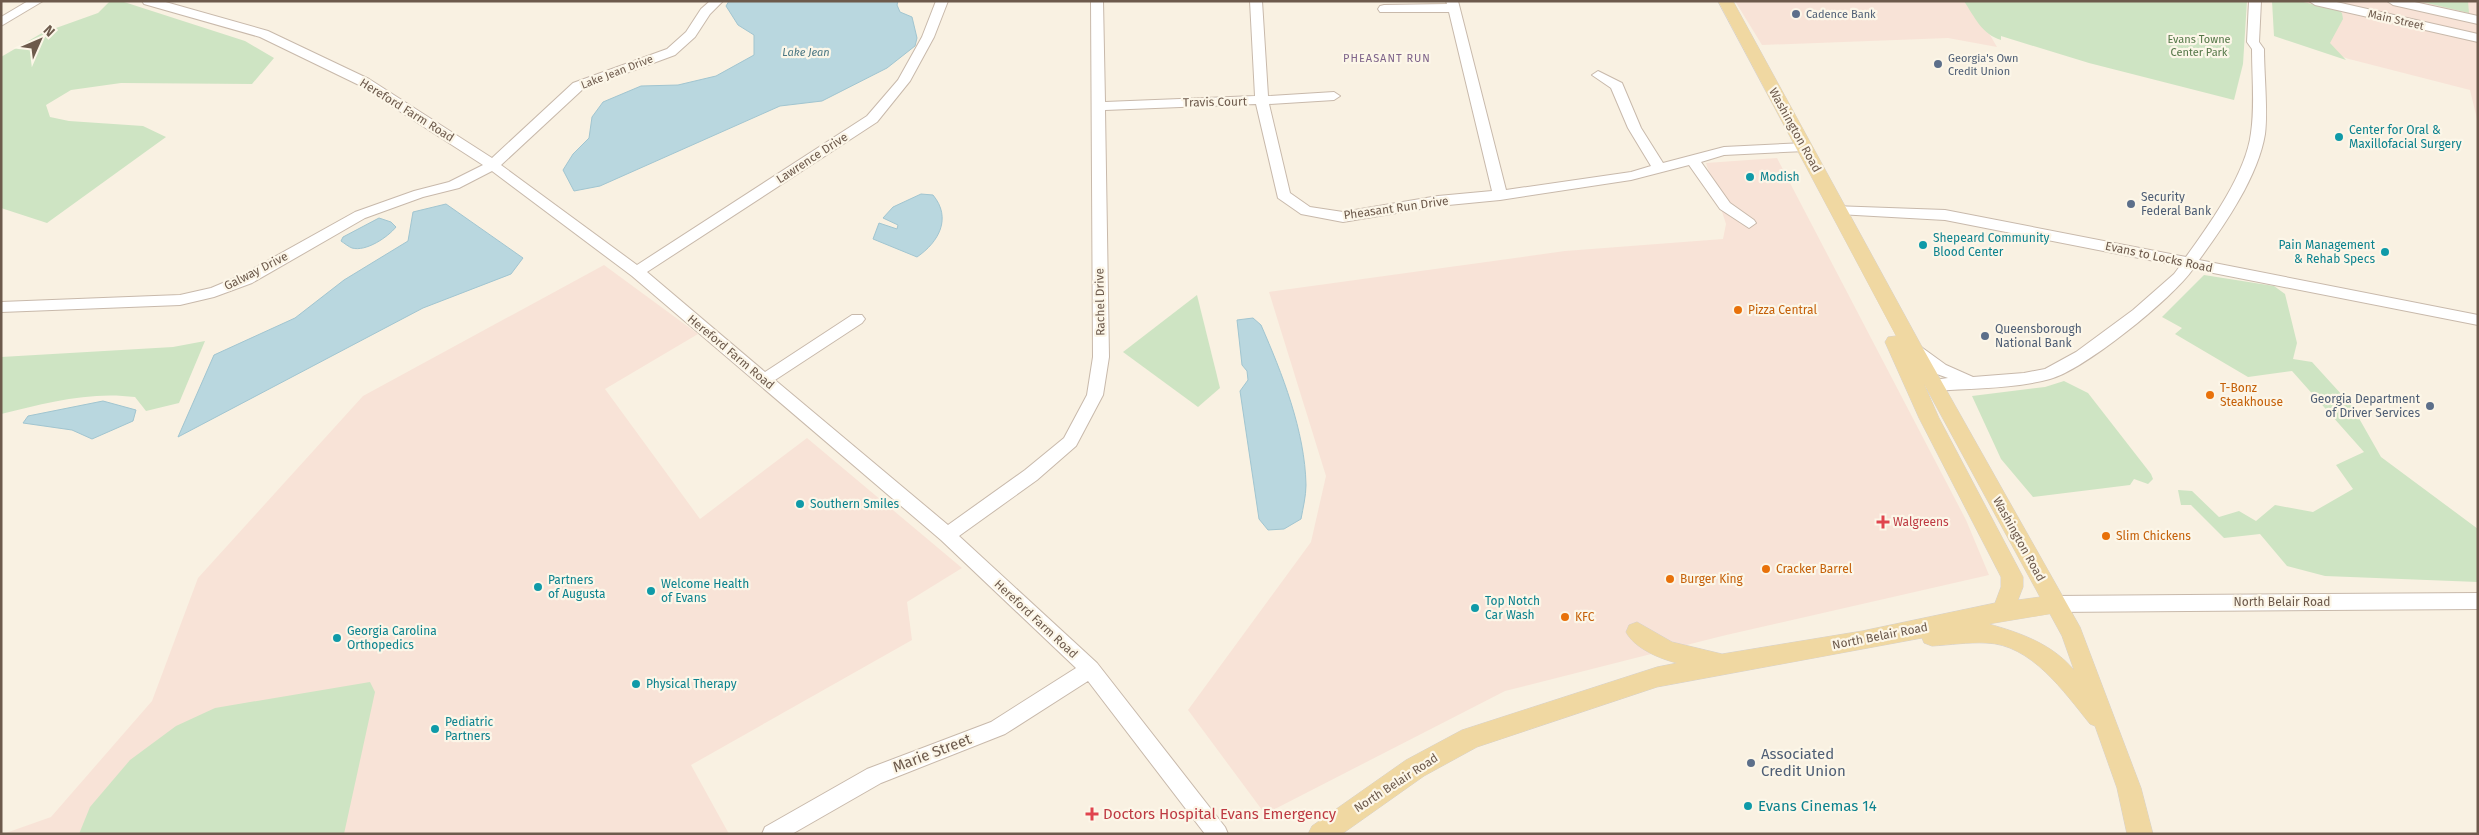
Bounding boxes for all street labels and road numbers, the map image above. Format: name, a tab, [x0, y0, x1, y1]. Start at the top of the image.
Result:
street label: Main Street	[2367, 7, 2425, 33]
street label: Lake Jean Drive	[579, 52, 655, 92]
street label: Hereford Farm Road	[357, 75, 457, 145]
street label: Washington Road	[1766, 85, 1824, 175]
street label: Travis Court	[1183, 94, 1248, 110]
street label: Lawrence Drive	[774, 130, 850, 186]
street label: Pheasant Run Drive	[1343, 194, 1449, 222]
street label: Evans to Locks Road	[2104, 239, 2214, 275]
street label: Galway Drive	[222, 249, 290, 293]
street label: Rachel Drive	[1092, 268, 1108, 336]
street label: Hereford Farm Road	[685, 312, 777, 392]
street label: Washington Road	[1990, 494, 2048, 584]
street label: Hereford Farm Road	[992, 577, 1080, 661]
street label: North Belair Road	[2233, 595, 2331, 609]
street label: North Belair Road	[1831, 620, 1929, 652]
street label: Marie Street	[890, 730, 974, 776]
street label: North Belair Road	[1351, 751, 1441, 815]

